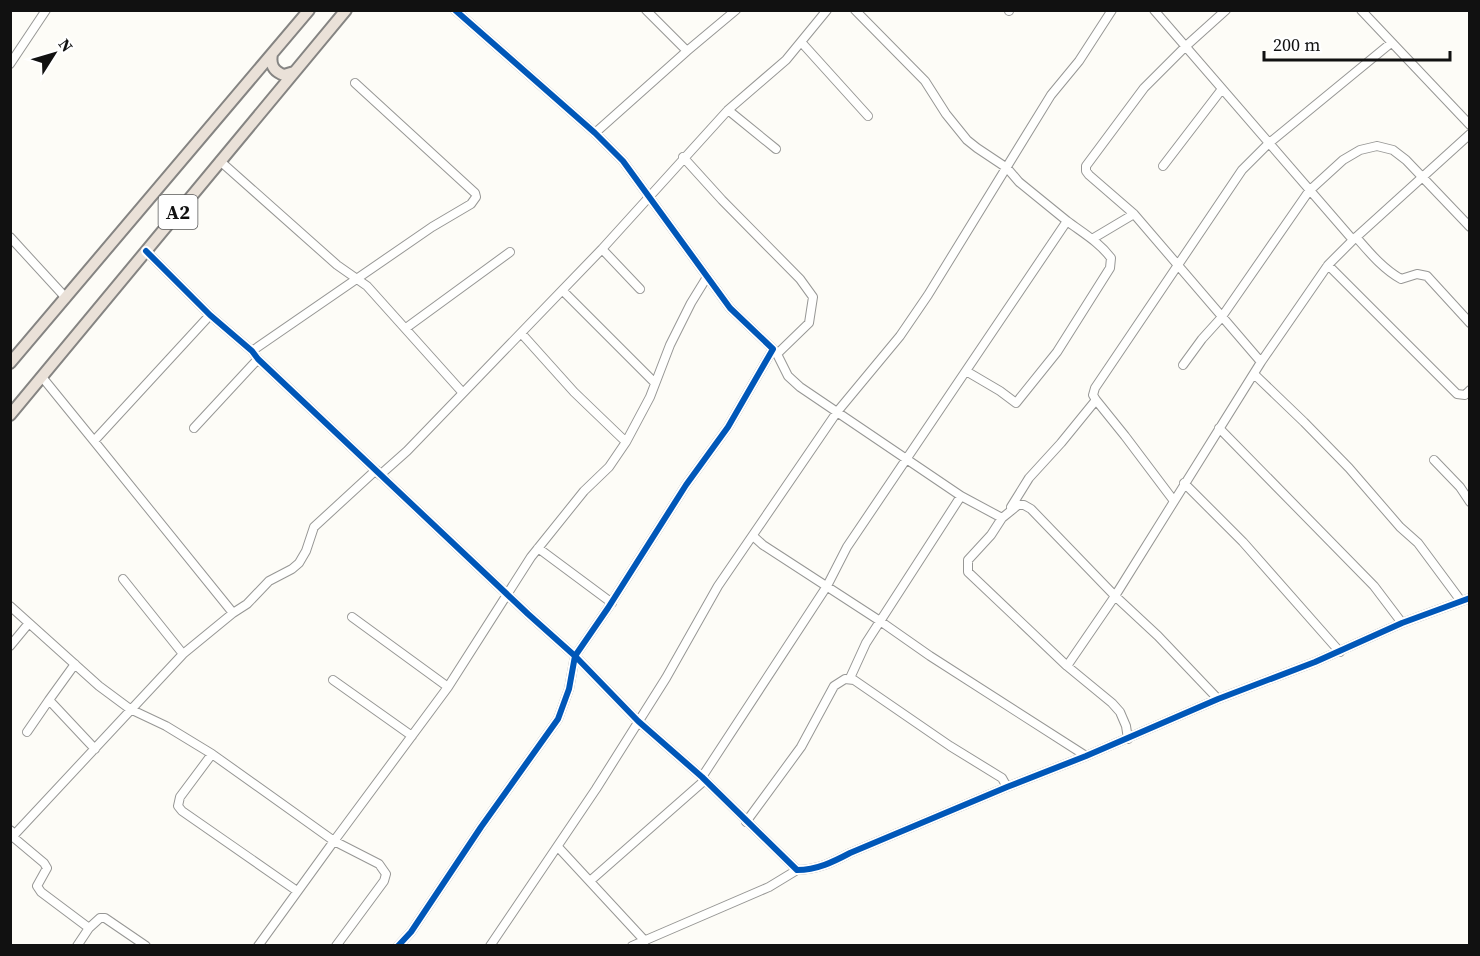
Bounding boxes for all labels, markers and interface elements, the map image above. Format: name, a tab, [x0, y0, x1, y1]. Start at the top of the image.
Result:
north arrow	[24, 24, 84, 84]
scale bar	[1264, 24, 1450, 62]
text: 200 m	[1273, 32, 1320, 57]
text: N	[54, 34, 78, 57]
road number: A2	[158, 195, 198, 229]

